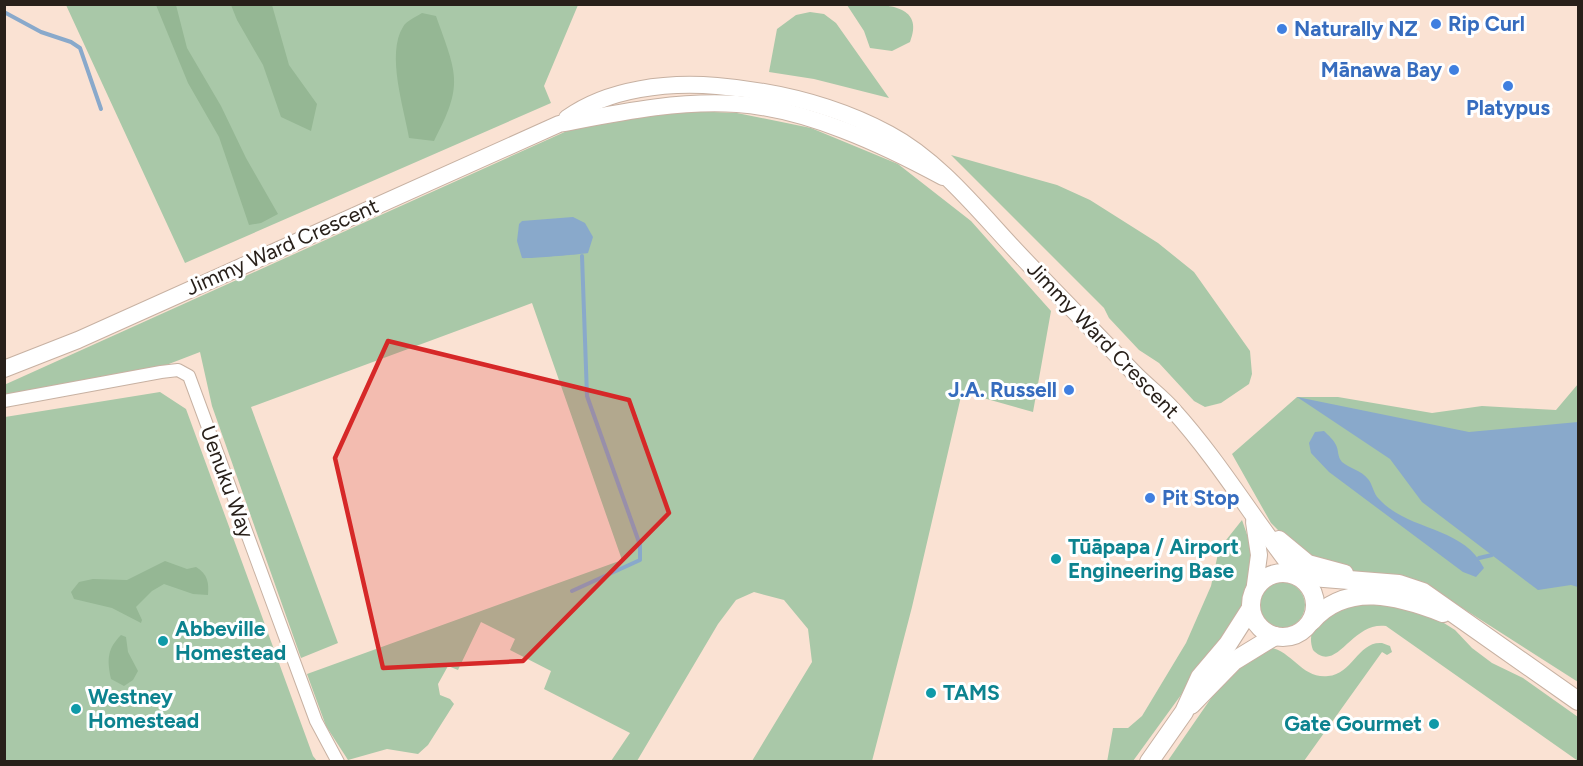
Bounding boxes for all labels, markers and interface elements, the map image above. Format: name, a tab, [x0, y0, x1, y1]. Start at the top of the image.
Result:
place label: Rip Curl	[1448, 11, 1525, 36]
place label: Naturally NZ	[1294, 16, 1418, 41]
marker: Rip Curl	[1429, 17, 1443, 31]
marker: Naturally NZ	[1275, 22, 1289, 36]
place label: Mānawa Bay	[1321, 57, 1443, 82]
marker: Mānawa Bay	[1447, 63, 1461, 77]
marker: Platypus	[1501, 79, 1515, 93]
place label: Platypus	[1466, 95, 1550, 120]
street label: Jimmy Ward Crescent	[182, 193, 382, 300]
street label: Jimmy Ward Crescent	[1022, 256, 1185, 423]
place label: J.A. Russell	[948, 377, 1057, 402]
marker: J.A. Russell	[1062, 383, 1076, 397]
street label: Uenuku Way	[196, 422, 259, 541]
place label: Pit Stop	[1162, 485, 1239, 510]
marker: Pit Stop	[1143, 491, 1157, 505]
place label: Tūāpapa / Airport Engineering Base	[1068, 534, 1239, 583]
marker: Tūāpapa / Airport Engineering Base	[1049, 552, 1063, 566]
place label: Abbeville Homestead	[175, 616, 286, 665]
marker: Abbeville Homestead	[156, 634, 170, 648]
place label: TAMS	[943, 680, 1000, 705]
place label: Westney Homestead	[88, 684, 199, 733]
marker: TAMS	[924, 686, 938, 700]
marker: Westney Homestead	[69, 702, 83, 716]
place label: Gate Gourmet	[1284, 711, 1422, 736]
marker: Gate Gourmet	[1427, 717, 1441, 731]

